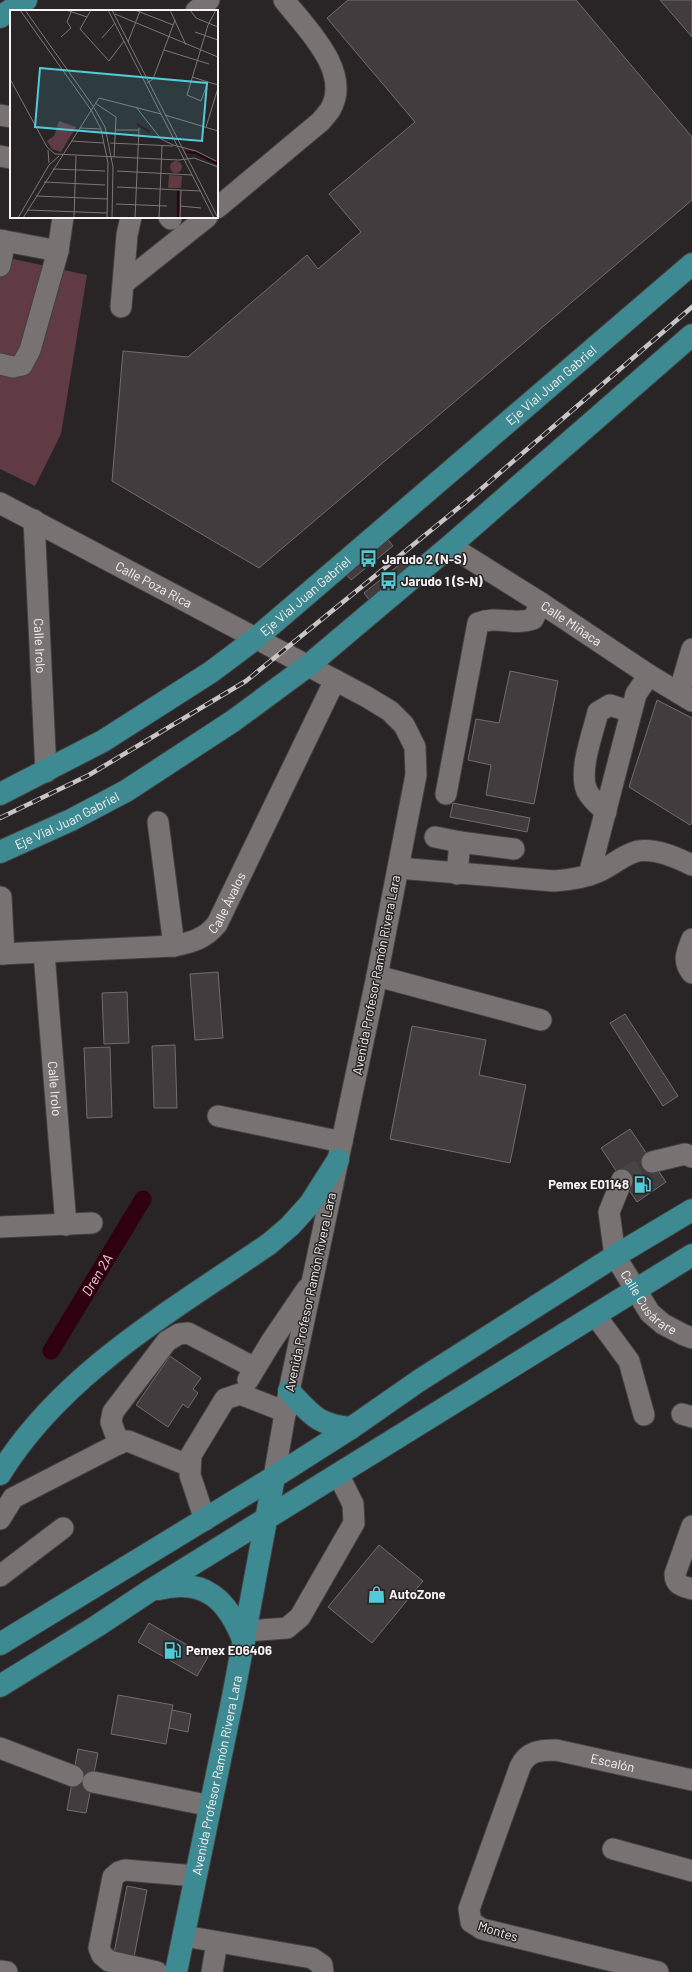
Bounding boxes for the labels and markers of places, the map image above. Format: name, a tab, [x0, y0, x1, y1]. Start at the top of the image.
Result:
bus stop icon: Jarudo 2 (N-S)	[359, 549, 379, 569]
place label: Jarudo 2 (N-S)	[382, 551, 467, 567]
bus stop icon: Jarudo 1 (S-N)	[378, 571, 398, 591]
place label: Jarudo 1 (S-N)	[401, 573, 483, 589]
fuel station icon: Pemex E01148	[632, 1174, 652, 1194]
place label: Pemex E01148	[548, 1176, 629, 1192]
shop icon: AutoZone	[366, 1584, 386, 1604]
place label: AutoZone	[389, 1586, 446, 1602]
fuel station icon: Pemex E06406	[163, 1640, 183, 1660]
place label: Pemex E06406	[186, 1642, 272, 1658]

